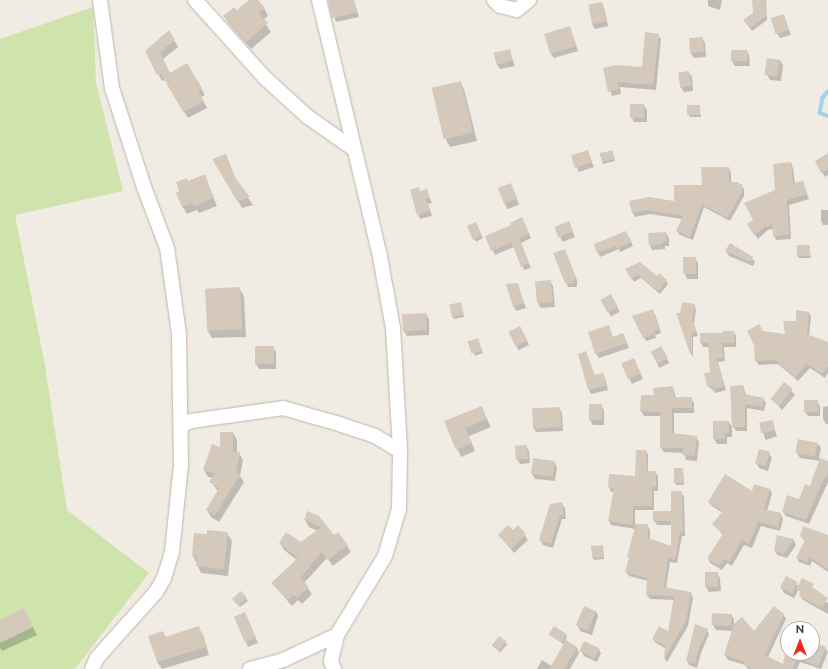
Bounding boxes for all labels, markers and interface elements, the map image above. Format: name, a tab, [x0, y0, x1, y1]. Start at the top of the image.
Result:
north arrow	[780, 621, 820, 661]
text: N	[796, 623, 804, 636]

